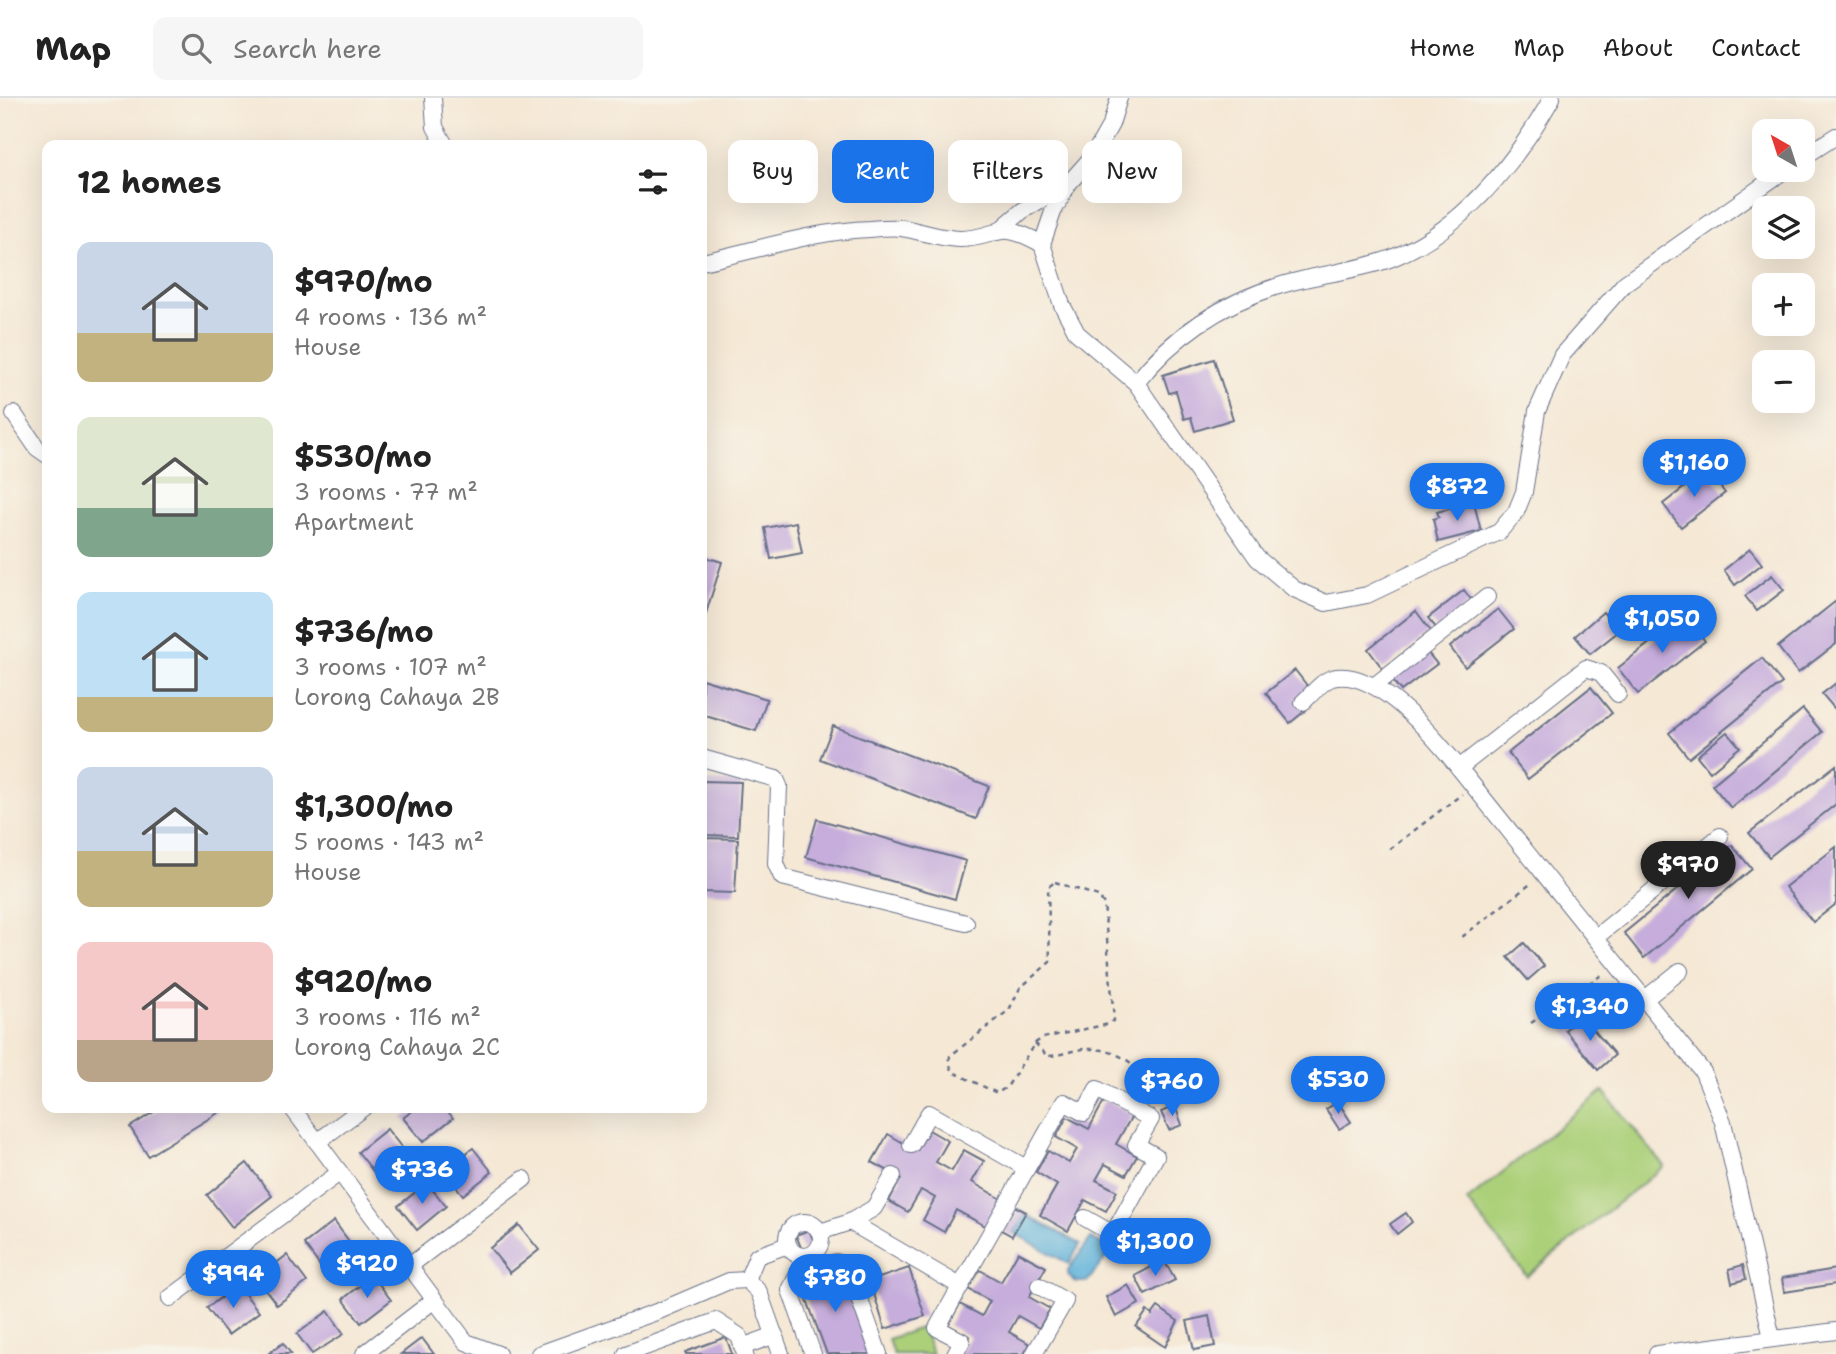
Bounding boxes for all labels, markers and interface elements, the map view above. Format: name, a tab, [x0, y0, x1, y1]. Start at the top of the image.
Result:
search box	[153, 17, 643, 80]
text: Map	[35, 26, 111, 71]
icon: search	[177, 29, 215, 67]
text: Search here	[233, 31, 382, 66]
text: Home	[1409, 32, 1475, 64]
text: Map	[1513, 32, 1565, 64]
text: About	[1603, 32, 1673, 64]
text: Contact	[1711, 32, 1801, 64]
north arrow	[1752, 119, 1815, 182]
map controls	[1752, 119, 1815, 413]
chip: Buy	[728, 140, 818, 203]
chip: Rent	[832, 140, 934, 203]
chip: Filters	[948, 140, 1068, 203]
chip: New	[1082, 140, 1182, 203]
text: 12 homes	[77, 162, 221, 203]
icon: filters	[634, 163, 672, 201]
button: layers	[1752, 196, 1815, 259]
text: $970/mo	[294, 261, 433, 302]
icon: home	[133, 270, 217, 354]
button: +	[1752, 273, 1815, 336]
text: 4 rooms · 136 m²	[294, 302, 487, 332]
text: House	[294, 332, 362, 362]
button: −	[1752, 350, 1815, 413]
text: $530/mo	[294, 436, 432, 477]
pin: $1,160	[1637, 440, 1751, 499]
icon: home	[133, 445, 217, 529]
text: $1,160	[1659, 447, 1729, 477]
pin: $872	[1416, 464, 1498, 523]
text: $872	[1426, 471, 1488, 501]
text: 3 rooms · 77 m²	[294, 477, 478, 507]
text: Apartment	[294, 507, 414, 537]
pin: $1,050	[1605, 596, 1719, 655]
text: $1,050	[1624, 603, 1700, 633]
text: $736/mo	[294, 611, 434, 652]
icon: home	[133, 620, 217, 704]
text: 3 rooms · 107 m²	[294, 652, 487, 682]
text: Lorong Cahaya 2B	[294, 682, 500, 712]
text: $1,300/mo	[294, 786, 454, 827]
icon: home	[133, 795, 217, 879]
text: 5 rooms · 143 m²	[294, 827, 484, 857]
pin: $970	[1647, 842, 1729, 901]
text: $970	[1657, 849, 1719, 879]
text: House	[294, 857, 362, 887]
text: $920/mo	[294, 961, 432, 1002]
icon: home	[133, 970, 217, 1054]
pin: $1,340	[1533, 984, 1647, 1043]
text: $1,340	[1551, 991, 1629, 1021]
text: 3 rooms · 116 m²	[294, 1002, 481, 1032]
text: Lorong Cahaya 2C	[294, 1032, 500, 1062]
pin: $530	[1297, 1056, 1379, 1116]
pin: $760	[1131, 1058, 1213, 1118]
text: $530	[1307, 1064, 1369, 1094]
text: $760	[1140, 1066, 1204, 1096]
pin: $736	[381, 1146, 463, 1206]
text: $736	[391, 1154, 453, 1184]
pin: $1,300	[1098, 1218, 1212, 1278]
text: $1,300	[1116, 1226, 1194, 1256]
pin: $920	[326, 1240, 408, 1300]
text: $920	[336, 1248, 398, 1278]
pin: $994	[192, 1250, 274, 1310]
pin: $780	[794, 1254, 876, 1314]
text: $994	[202, 1258, 264, 1288]
text: $780	[803, 1262, 867, 1292]

